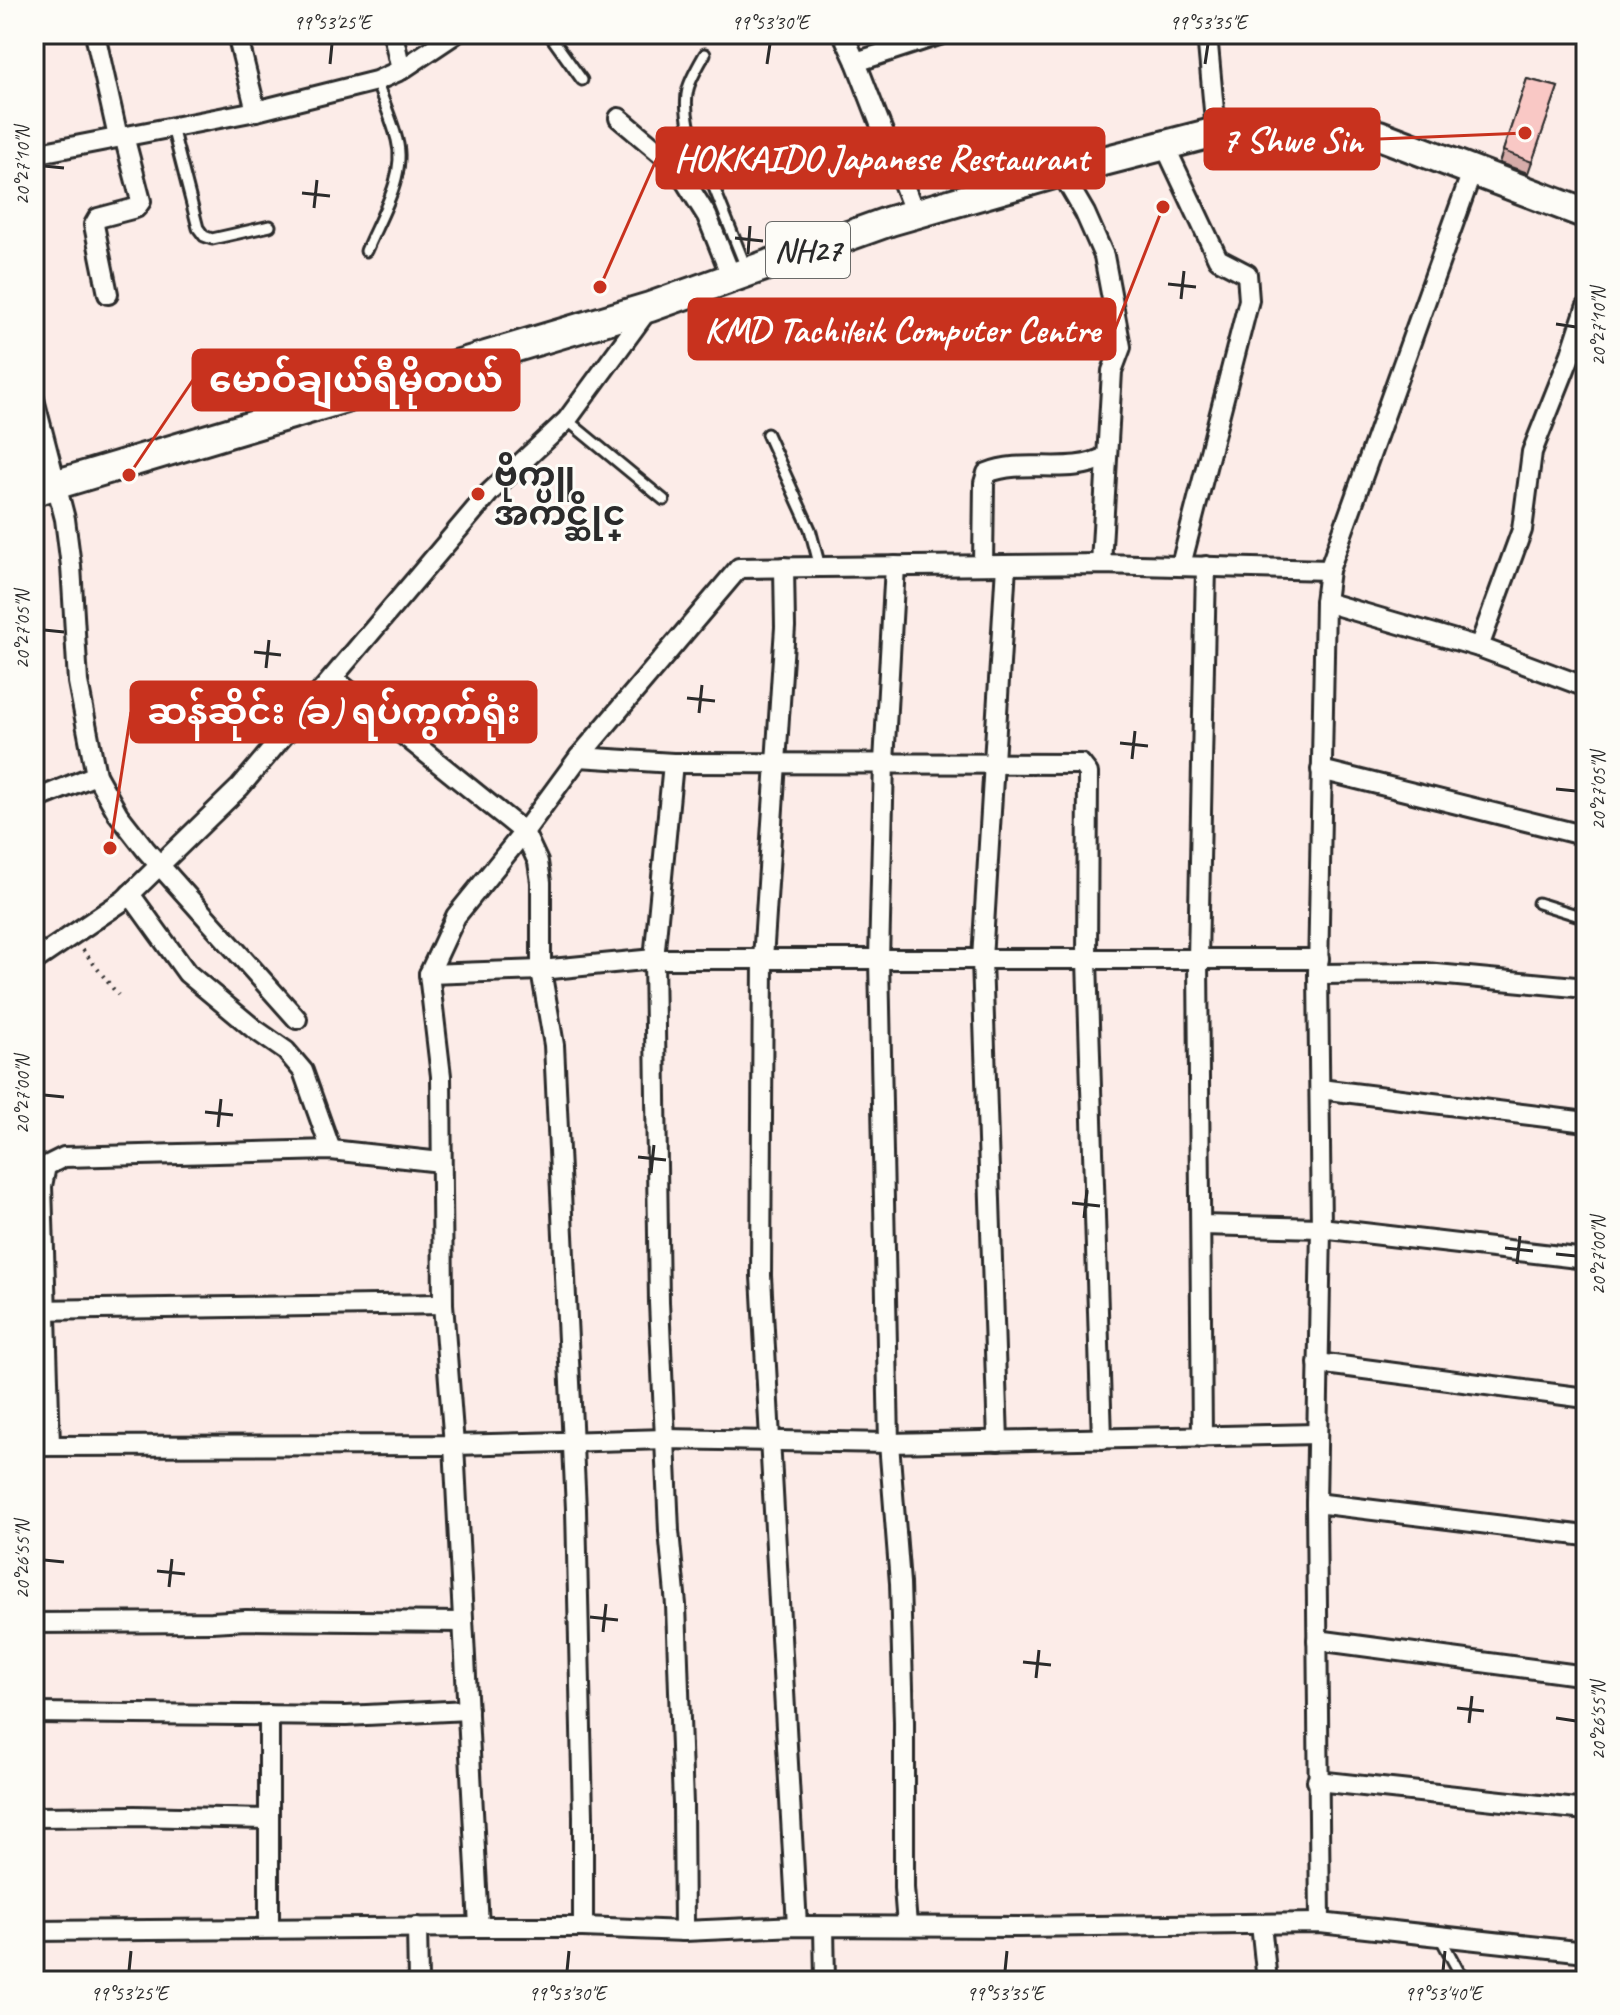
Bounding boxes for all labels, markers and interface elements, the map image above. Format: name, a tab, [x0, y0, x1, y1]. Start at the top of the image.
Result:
text: 99°53'25"E	[293, 10, 373, 35]
text: 99°53'30"E	[731, 10, 811, 35]
text: 99°53'35"E	[1169, 10, 1249, 35]
callout: 7 Shwe Sin	[1205, 109, 1379, 169]
text: 7 Shwe Sin	[1221, 117, 1365, 163]
text: 20°27'10"N	[10, 124, 35, 205]
callout: HOKKAIDO Japanese Restaurant	[657, 128, 1104, 188]
text: HOKKAIDO Japanese Restaurant	[674, 135, 1092, 181]
road number: NH27	[766, 222, 850, 278]
text: 20°27'10"N	[1586, 285, 1611, 366]
callout: KMD Tachileik Computer Centre	[689, 299, 1115, 359]
text: KMD Tachileik Computer Centre	[704, 307, 1103, 353]
callout: မောဝ်ချယ်ရီမိုတယ်	[193, 350, 519, 410]
text: မောဝ်ချယ်ရီမိုတယ်	[209, 355, 503, 410]
place label: ဗိုက္ပူ အကင္ဆိုင္	[494, 452, 625, 541]
marker: ဗိုက္ပူ အကင္ဆိုင္	[469, 485, 487, 503]
text: 20°27'05"N	[10, 588, 35, 669]
callout: ဆန်ဆိုင်း (ခ) ရပ်ကွက်ရုံး	[131, 682, 536, 742]
text: ဆန်ဆိုင်း (ခ) ရပ်ကွက်ရုံး	[147, 687, 521, 741]
text: 20°27'05"N	[1586, 749, 1611, 830]
text: 20°27'00"N	[10, 1053, 35, 1134]
text: 20°27'00"N	[1586, 1214, 1611, 1295]
text: 20°26'55"N	[10, 1518, 35, 1599]
text: 20°26'55"N	[1586, 1679, 1611, 1760]
text: 99°53'25"E	[90, 1981, 170, 2006]
text: 99°53'30"E	[528, 1981, 608, 2006]
text: 99°53'35"E	[966, 1981, 1046, 2006]
text: 99°53'40"E	[1404, 1981, 1484, 2006]

